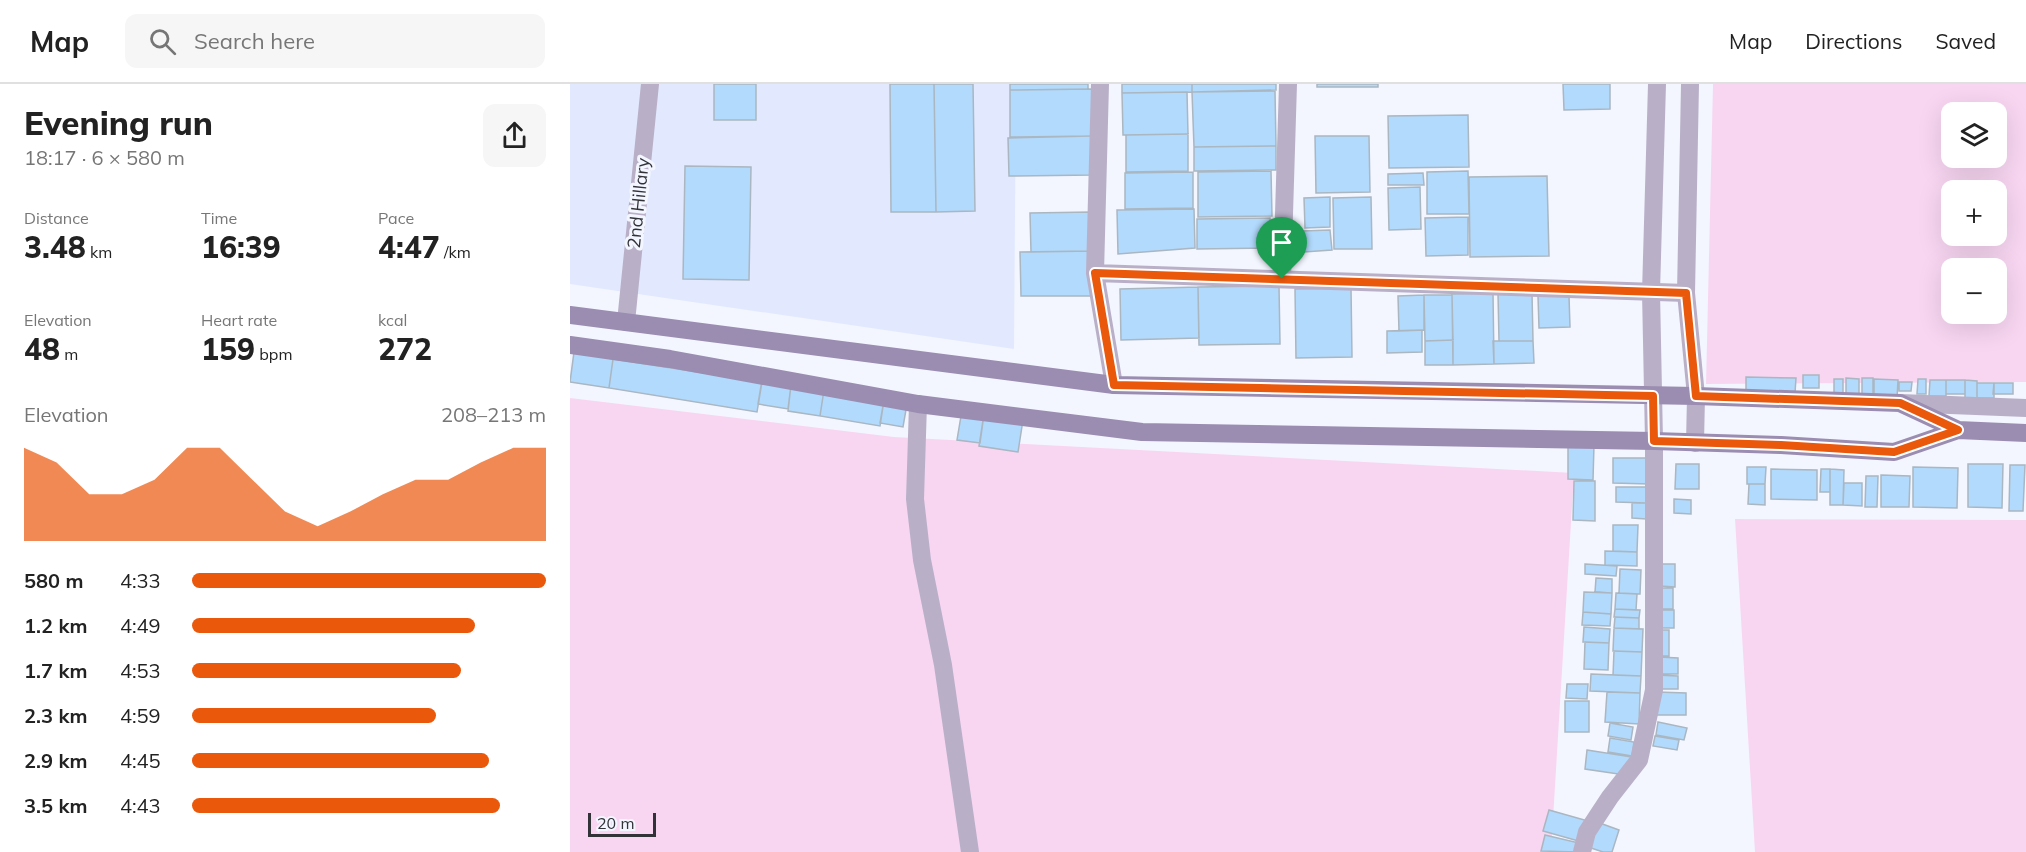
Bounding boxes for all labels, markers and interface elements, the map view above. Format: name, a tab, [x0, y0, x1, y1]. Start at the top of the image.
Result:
search box	[125, 14, 545, 68]
text: Map	[30, 24, 89, 59]
icon: search	[146, 25, 179, 58]
text: Search here	[194, 27, 315, 55]
text: Map	[1729, 28, 1772, 54]
text: Directions	[1805, 28, 1902, 54]
text: Saved	[1935, 28, 1996, 54]
text: Evening run	[24, 102, 213, 143]
map controls	[1941, 102, 2007, 324]
button: layers	[1941, 102, 2007, 168]
button: share	[483, 104, 546, 167]
text: 18:17 · 6 × 580 m	[24, 145, 185, 170]
street label: 2nd Hillary	[622, 156, 654, 249]
button: +	[1941, 180, 2007, 246]
text: Distance	[24, 208, 89, 228]
text: Time	[201, 208, 237, 228]
text: Pace	[378, 208, 414, 228]
pin	[1256, 217, 1307, 279]
icon: arrive	[1265, 226, 1298, 259]
text: 3.48	[24, 228, 86, 266]
text: 16:39	[201, 228, 281, 266]
text: 4:47	[378, 228, 440, 266]
text: km	[86, 242, 112, 262]
text: /km	[440, 242, 471, 262]
button: −	[1941, 258, 2007, 324]
text: Elevation	[24, 310, 92, 330]
text: Heart rate	[201, 310, 277, 330]
text: kcal	[378, 310, 407, 330]
text: 48	[24, 330, 60, 368]
text: 159	[201, 330, 255, 368]
text: 272	[378, 330, 432, 368]
text: m	[60, 344, 78, 364]
text: bpm	[255, 344, 292, 364]
text: Elevation	[24, 402, 109, 427]
text: 208–213 m	[441, 402, 546, 427]
text: 580 m	[24, 568, 83, 593]
text: 4:33	[120, 568, 161, 593]
text: 1.2 km	[24, 613, 87, 638]
text: 4:49	[120, 613, 161, 638]
text: 1.7 km	[24, 658, 87, 683]
text: 4:53	[120, 658, 161, 683]
text: 2.3 km	[24, 703, 87, 728]
text: 4:59	[120, 703, 161, 728]
text: 2.9 km	[24, 748, 87, 773]
text: 4:45	[120, 748, 161, 773]
text: 3.5 km	[24, 793, 87, 818]
text: 4:43	[120, 793, 161, 818]
scale bar	[588, 810, 656, 838]
text: 20 m	[597, 813, 634, 833]

